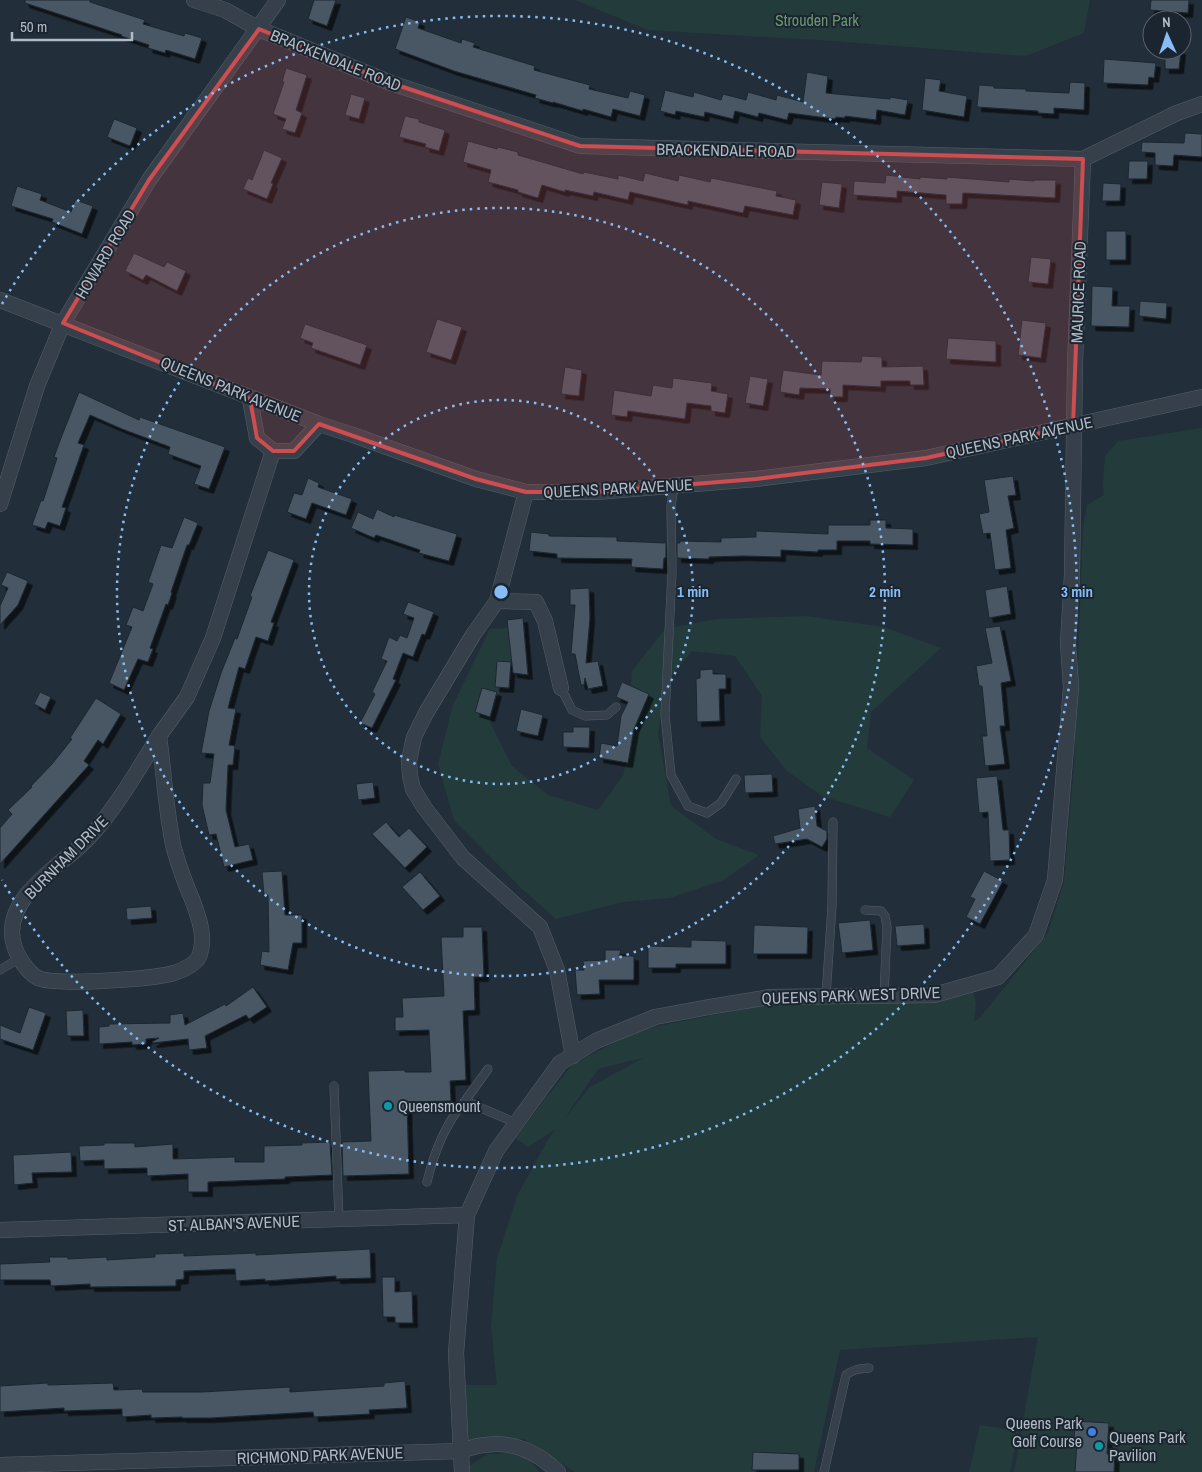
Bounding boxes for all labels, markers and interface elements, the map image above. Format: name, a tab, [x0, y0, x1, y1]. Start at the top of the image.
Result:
park label: Strouden Park	[775, 9, 859, 31]
scale bar	[12, 10, 132, 42]
north arrow	[1142, 10, 1192, 60]
text: N	[1162, 13, 1171, 31]
text: 50 m	[20, 16, 47, 37]
street label: BRACKENDALE ROAD	[267, 24, 405, 96]
street label: BRACKENDALE ROAD	[656, 138, 796, 162]
street label: HOWARD ROAD	[70, 205, 140, 303]
street label: MAURICE ROAD	[1065, 241, 1091, 343]
street label: QUEENS PARK AVENUE	[157, 351, 305, 427]
street label: QUEENS PARK AVENUE	[943, 411, 1095, 463]
street label: QUEENS PARK AVENUE	[543, 473, 693, 503]
text: 1 min	[677, 581, 709, 602]
text: 2 min	[869, 581, 901, 602]
text: 3 min	[1061, 581, 1093, 602]
centre of rings	[492, 583, 510, 601]
street label: BURNHAM DRIVE	[19, 810, 113, 904]
street label: QUEENS PARK WEST DRIVE	[761, 981, 941, 1009]
place label: Queensmount	[398, 1095, 481, 1117]
marker: Queensmount	[382, 1100, 394, 1112]
street label: ST. ALBAN'S AVENUE	[168, 1210, 300, 1236]
place label: Queens Park Golf Course	[1005, 1412, 1082, 1452]
marker: Queens Park Golf Course	[1086, 1426, 1098, 1438]
place label: Queens Park Pavilion	[1109, 1426, 1186, 1466]
marker: Queens Park Pavilion	[1093, 1440, 1105, 1452]
street label: RICHMOND PARK AVENUE	[236, 1441, 404, 1469]

